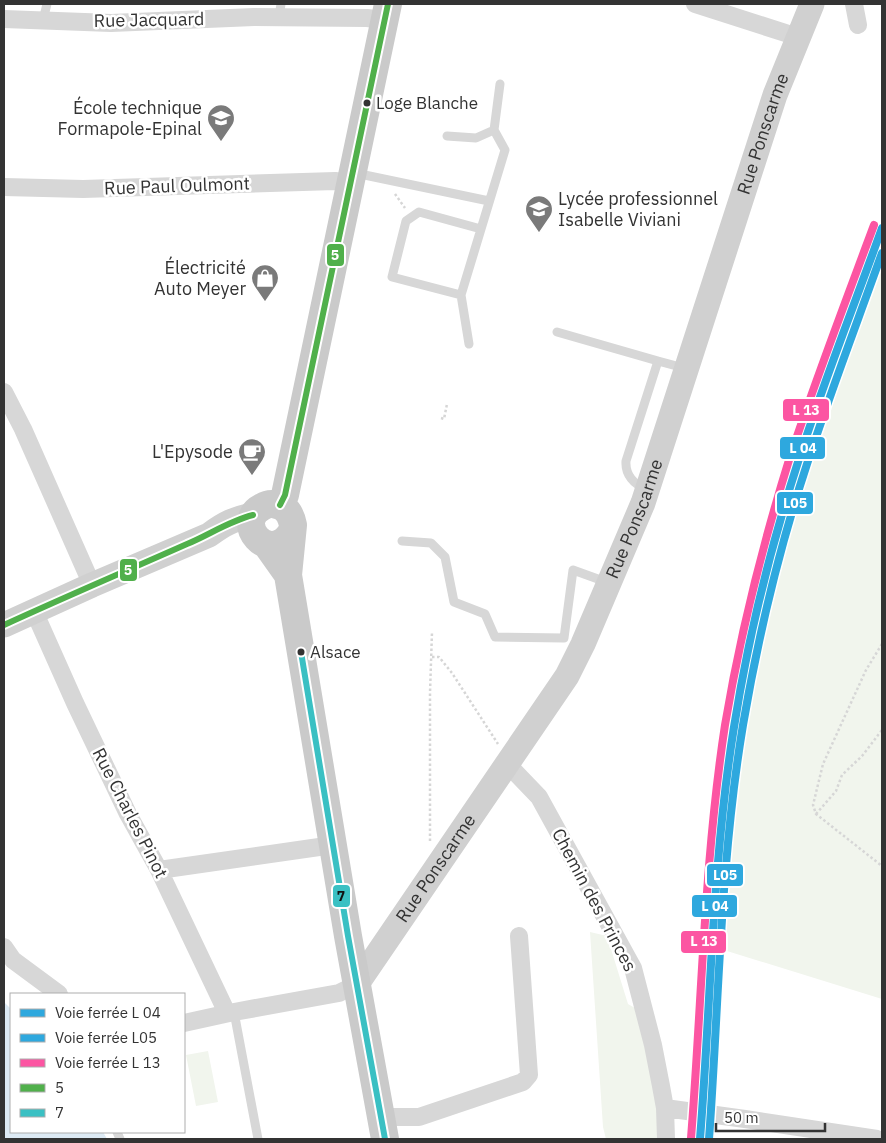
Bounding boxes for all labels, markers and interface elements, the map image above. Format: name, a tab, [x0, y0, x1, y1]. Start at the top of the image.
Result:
street label: Rue Jacquard	[93, 7, 205, 32]
street label: Rue Ponscarme	[732, 69, 794, 197]
place label: Loge Blanche	[376, 92, 478, 114]
place label: École technique Formapole-Epinal	[58, 96, 202, 140]
marker: Loge Blanche	[362, 98, 372, 108]
school or university icon: École technique Formapole-Epinal	[206, 103, 236, 142]
street label: Rue Paul Oulmont	[104, 171, 250, 200]
place label: Lycée professionnel Isabelle Viviani	[558, 187, 718, 231]
school or university icon: Lycée professionnel Isabelle Viviani	[524, 194, 554, 233]
line badge: 5	[326, 243, 345, 267]
text: 5	[331, 246, 339, 264]
place label: Électricité Auto Meyer	[154, 256, 246, 300]
shop icon: Électricité Auto Meyer	[250, 263, 280, 302]
line badge: L 13	[782, 398, 830, 422]
text: L 13	[792, 401, 820, 419]
line badge: L 04	[779, 436, 826, 460]
cafe icon: L'Epysode	[237, 437, 267, 476]
text: L 04	[789, 439, 817, 457]
place label: L'Epysode	[152, 440, 233, 463]
street label: Rue Ponscarme	[600, 456, 667, 582]
line badge: L05	[776, 491, 814, 515]
text: L05	[783, 494, 807, 512]
line badge: 5	[119, 558, 138, 582]
text: 5	[124, 561, 132, 579]
place label: Alsace	[310, 641, 361, 663]
marker: Alsace	[296, 647, 306, 657]
street label: Rue Charles Pinot	[88, 744, 173, 882]
street label: Rue Ponscarme	[390, 809, 481, 927]
street label: Chemin des Princes	[547, 824, 642, 975]
line badge: L05	[706, 863, 744, 887]
text: L05	[713, 866, 737, 884]
line badge: 7	[332, 884, 351, 908]
text: 7	[337, 887, 345, 905]
line badge: L 04	[691, 894, 738, 918]
text: L 04	[701, 897, 729, 915]
line badge: L 13	[680, 930, 727, 954]
text: L 13	[690, 932, 718, 950]
legend	[10, 993, 185, 1133]
text: Voie ferrée L 04	[55, 1003, 161, 1022]
text: Voie ferrée L05	[55, 1028, 157, 1047]
text: Voie ferrée L 13	[55, 1053, 161, 1072]
text: 5	[55, 1078, 64, 1097]
scale bar	[716, 1100, 825, 1132]
text: 7	[55, 1103, 64, 1122]
text: 50 m	[724, 1108, 759, 1127]

